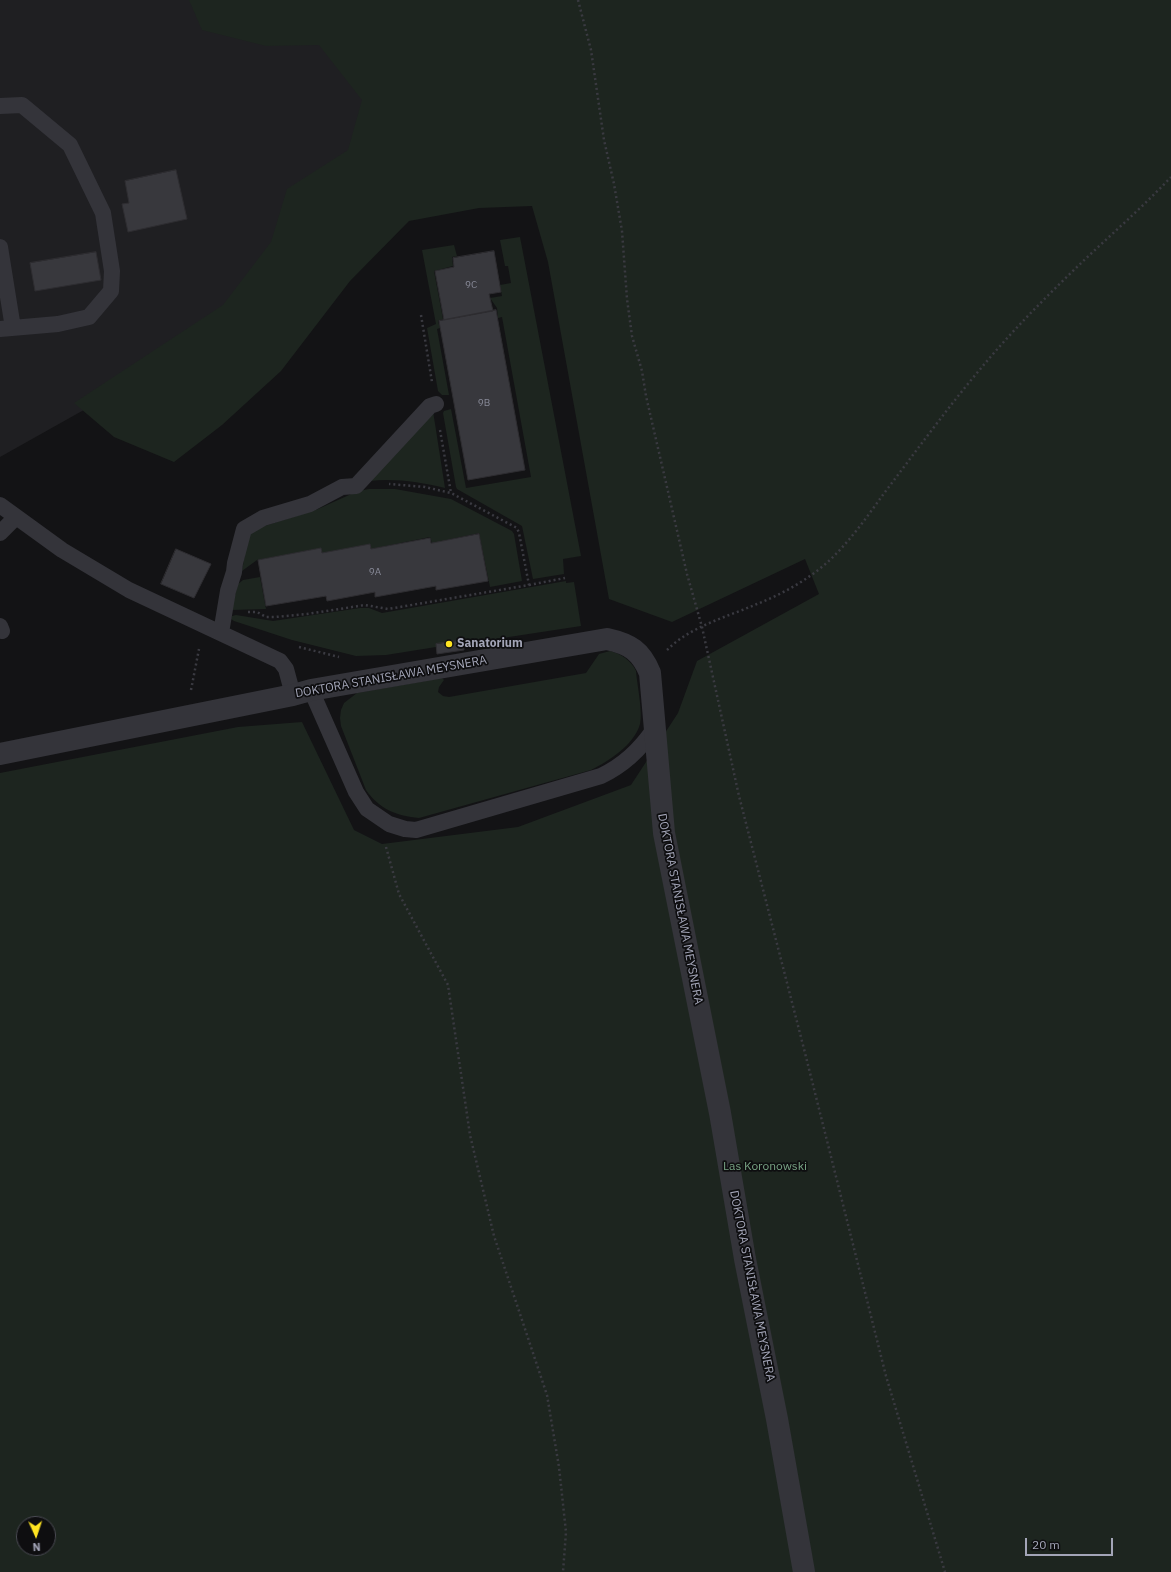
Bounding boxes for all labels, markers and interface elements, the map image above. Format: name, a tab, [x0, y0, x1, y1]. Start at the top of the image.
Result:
house number: 9C	[465, 279, 477, 291]
house number: 9B	[478, 397, 490, 409]
house number: 9A	[369, 566, 381, 578]
place label: Sanatorium	[457, 637, 523, 651]
marker: Sanatorium	[444, 639, 454, 649]
street label: DOKTORA STANISŁAWA MEYSNERA	[294, 653, 488, 701]
street label: DOKTORA STANISŁAWA MEYSNERA	[654, 812, 706, 1006]
park label: Las Koronowski	[723, 1160, 807, 1174]
street label: DOKTORA STANISŁAWA MEYSNERA	[726, 1189, 778, 1383]
north arrow	[16, 1516, 56, 1556]
scale bar	[1027, 1530, 1115, 1556]
text: 20 m	[1032, 1537, 1060, 1552]
text: N	[32, 1540, 41, 1554]

